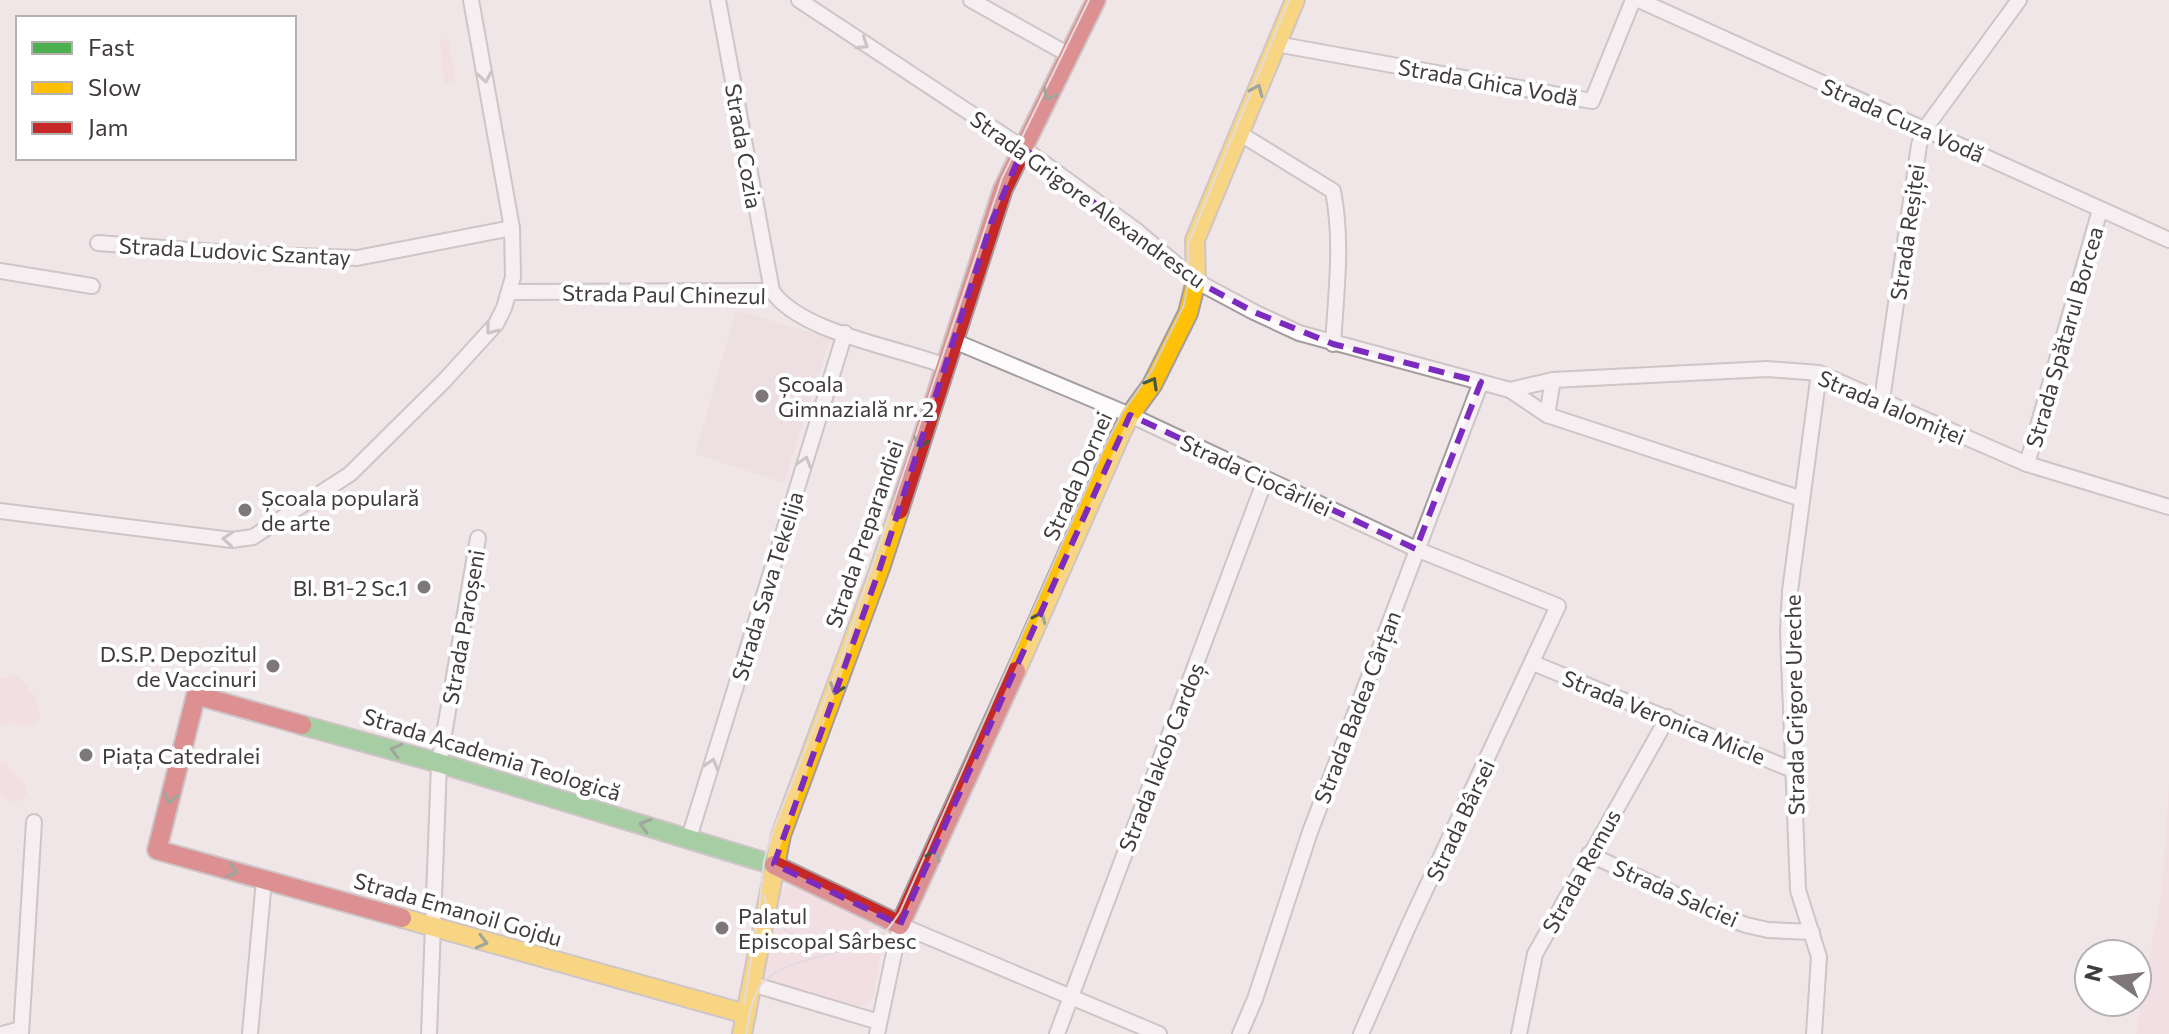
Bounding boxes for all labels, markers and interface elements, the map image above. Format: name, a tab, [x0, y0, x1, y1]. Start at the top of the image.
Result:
legend	[16, 16, 296, 160]
text: Fast	[88, 32, 135, 61]
one-way arrow	[855, 34, 869, 49]
street label: Strada Ghica Vodă	[1396, 53, 1580, 111]
one-way arrow	[476, 70, 493, 84]
text: Slow	[88, 72, 141, 101]
street label: Strada Cuza Vodă	[1818, 72, 1988, 168]
street label: Strada Cozia	[720, 81, 768, 211]
one-way arrow	[1248, 84, 1264, 98]
one-way arrow	[1043, 87, 1059, 102]
street label: Strada Grigore Alexandrescu	[965, 105, 1211, 293]
text: Jam	[88, 112, 128, 141]
street label: Strada Reșiței	[1884, 162, 1931, 302]
street label: Strada Spătarul Borcea	[2020, 223, 2108, 451]
street label: Strada Ludovic Szantay	[118, 231, 352, 271]
street label: Strada Paul Chinezul	[562, 279, 766, 309]
one-way arrow	[486, 320, 500, 335]
street label: Strada Ialomiței	[1814, 364, 1970, 451]
place label: Școala Gimnazială nr. 2	[778, 370, 934, 422]
one-way arrow	[1142, 378, 1158, 392]
marker: Școala Gimnazială nr. 2	[753, 387, 771, 405]
street label: Strada Dornei	[1037, 407, 1117, 545]
street label: Strada Ciocârliei	[1176, 428, 1336, 522]
one-way arrow	[914, 436, 930, 450]
street label: Strada Preparandiei	[819, 437, 909, 631]
one-way arrow	[796, 455, 812, 469]
place label: Școala populară de arte	[261, 484, 419, 536]
street label: Strada Sava Tekelija	[725, 488, 809, 684]
marker: Școala populară de arte	[236, 501, 254, 519]
one-way arrow	[221, 530, 234, 547]
street label: Strada Paroșeni	[436, 547, 491, 707]
place label: Bl. B1-2 Sc.1	[293, 574, 408, 601]
marker: Bl. B1-2 Sc.1	[415, 578, 433, 596]
street label: Strada Grigore Ureche	[1779, 594, 1809, 816]
street label: Strada Badea Cârțan	[1308, 607, 1407, 808]
one-way arrow	[1030, 611, 1046, 625]
place label: D.S.P. Depozitul de Vaccinuri	[100, 640, 257, 692]
marker: D.S.P. Depozitul de Vaccinuri	[264, 657, 282, 675]
street label: Strada Iakob Cardoș	[1113, 659, 1210, 856]
street label: Strada Veronica Micle	[1559, 664, 1769, 770]
one-way arrow	[829, 681, 846, 695]
street label: Strada Academia Teologică	[360, 702, 624, 806]
place label: Piața Catedralei	[102, 742, 260, 770]
one-way arrow	[390, 743, 404, 759]
marker: Piața Catedralei	[77, 746, 95, 764]
street label: Strada Bârsei	[1420, 755, 1500, 885]
one-way arrow	[703, 757, 719, 771]
one-way arrow	[163, 790, 180, 804]
street label: Strada Remus	[1536, 804, 1626, 938]
one-way arrow	[639, 818, 653, 834]
one-way arrow	[924, 848, 940, 863]
street label: Strada Salciei	[1609, 853, 1743, 933]
one-way arrow	[225, 862, 239, 879]
street label: Strada Emanoil Gojdu	[351, 866, 565, 952]
place label: Palatul Episcopal Sârbesc	[738, 902, 917, 954]
marker: Palatul Episcopal Sârbesc	[713, 919, 731, 937]
one-way arrow	[475, 932, 489, 949]
north arrow	[2073, 938, 2153, 1018]
text: N	[2078, 962, 2108, 984]

